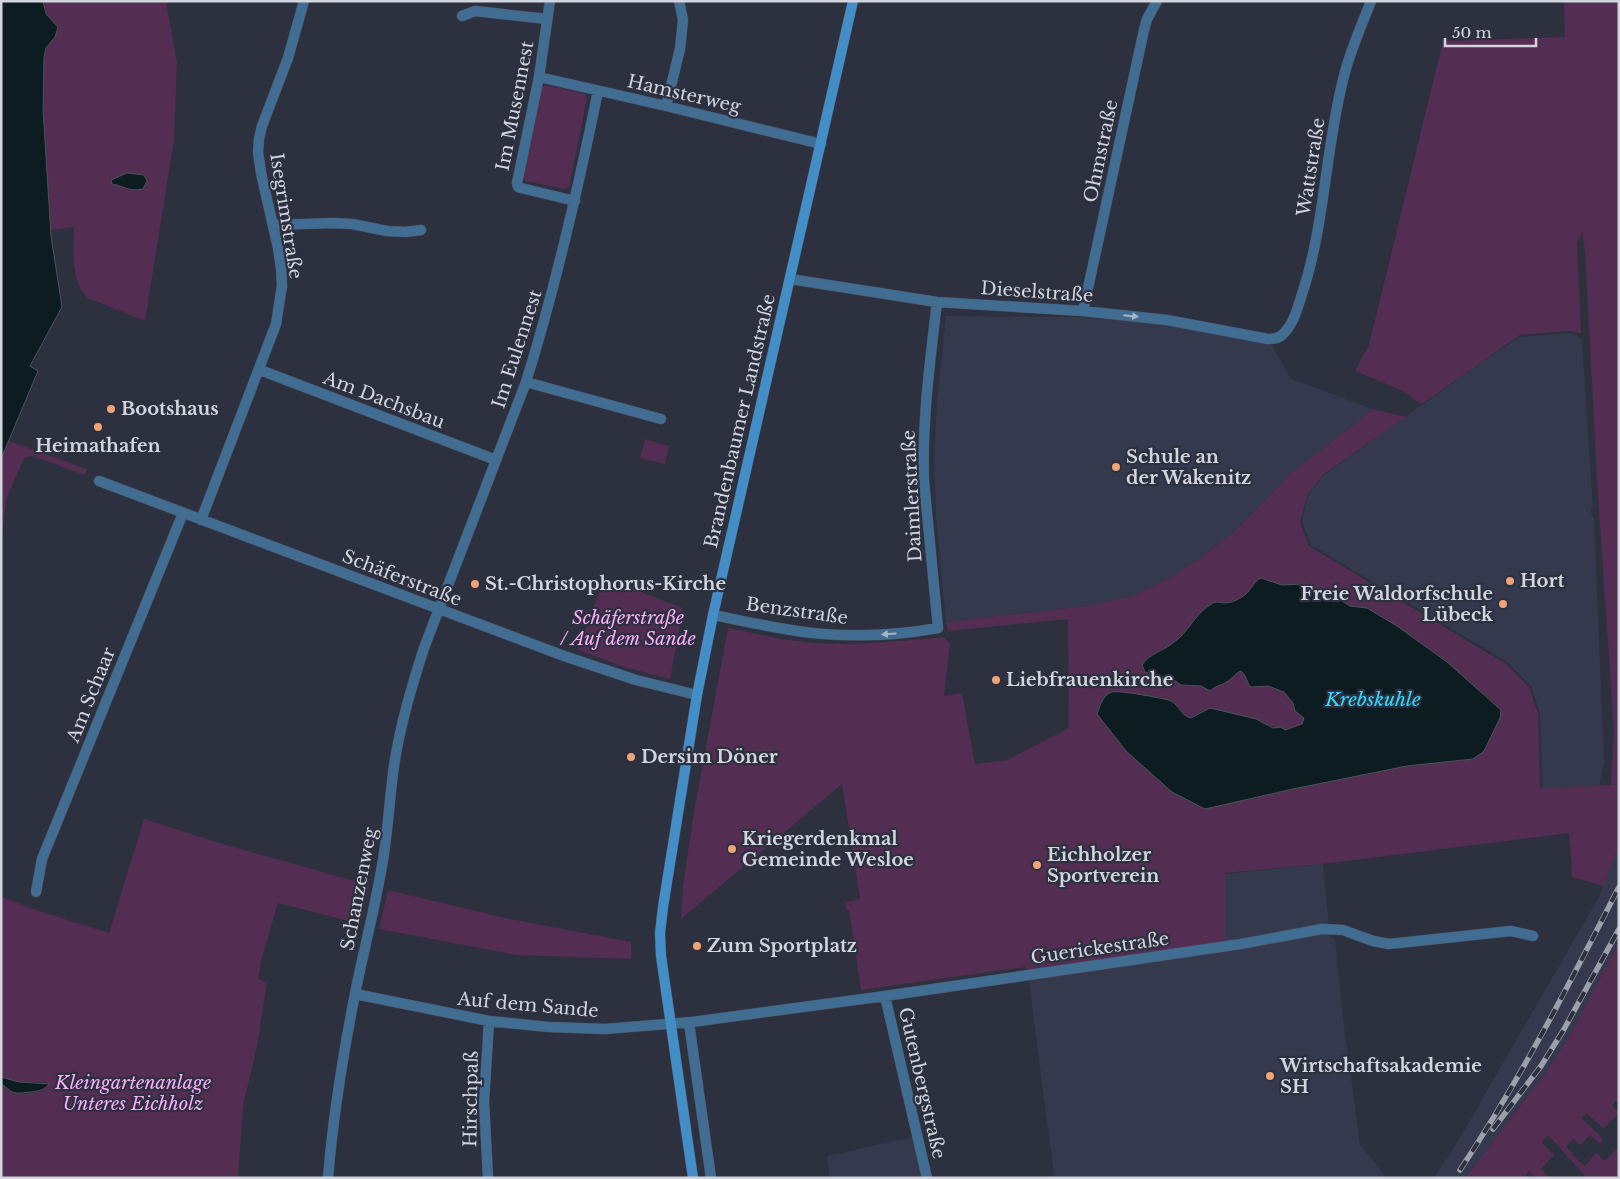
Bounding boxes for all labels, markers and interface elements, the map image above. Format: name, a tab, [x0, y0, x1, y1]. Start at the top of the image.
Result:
scale bar	[1445, 15, 1536, 47]
text: 50 m	[1452, 23, 1492, 42]
street label: Im Musennest	[492, 39, 538, 173]
street label: Hamsterweg	[625, 70, 743, 118]
street label: Ohmstraße	[1079, 98, 1123, 204]
street label: Wattstraße	[1292, 116, 1330, 219]
street label: Isegrimstraße	[265, 152, 307, 280]
street label: Dieselstraße	[980, 277, 1094, 307]
street label: Im Eulennest	[487, 287, 547, 411]
street label: Brandenbaumer Landstraße	[700, 292, 780, 550]
one-way arrow	[1123, 312, 1139, 320]
street label: Am Dachsbau	[319, 366, 448, 433]
place label: Bootshaus	[121, 398, 219, 420]
marker: Bootshaus	[105, 403, 117, 415]
marker: Heimathafen	[92, 421, 104, 433]
street label: Daimlerstraße	[898, 429, 926, 563]
place label: Heimathafen	[35, 435, 161, 457]
place label: Schule an der Wakenitz	[1126, 446, 1251, 489]
marker: Schule an der Wakenitz	[1110, 461, 1122, 473]
street label: Schäferstraße	[339, 545, 465, 611]
place label: Hort	[1520, 570, 1564, 592]
place label: St.-Christophorus-Kirche	[485, 573, 726, 595]
marker: Hort	[1504, 575, 1516, 587]
marker: St.-Christophorus-Kirche	[469, 578, 481, 590]
place label: Freie Waldorfschule Lübeck	[1300, 583, 1494, 626]
street label: Benzstraße	[745, 593, 849, 629]
marker: Freie Waldorfschule Lübeck	[1497, 598, 1509, 610]
park label: Schäferstraße / Auf dem Sande	[559, 607, 696, 650]
one-way arrow	[881, 631, 897, 639]
street label: Am Schaar	[62, 644, 120, 747]
place label: Liebfrauenkirche	[1006, 669, 1173, 691]
marker: Liebfrauenkirche	[990, 674, 1002, 686]
water label: Krebskuhle	[1324, 688, 1421, 711]
place label: Dersim Döner	[641, 746, 778, 768]
marker: Dersim Döner	[625, 751, 637, 763]
street label: Schanzenweg	[336, 826, 382, 952]
place label: Kriegerdenkmal Gemeinde Wesloe	[742, 828, 914, 871]
marker: Kriegerdenkmal Gemeinde Wesloe	[726, 843, 738, 855]
place label: Eichholzer Sportverein	[1047, 844, 1159, 887]
marker: Eichholzer Sportverein	[1031, 859, 1043, 871]
street label: Guerickestraße	[1029, 927, 1171, 969]
place label: Zum Sportplatz	[707, 935, 857, 957]
marker: Zum Sportplatz	[691, 940, 703, 952]
street label: Auf dem Sande	[455, 988, 600, 1022]
street label: Gutenbergstraße	[894, 1005, 950, 1161]
street label: Hirschpaß	[459, 1051, 483, 1147]
place label: Wirtschaftsakademie SH	[1279, 1055, 1482, 1098]
marker: Wirtschaftsakademie SH	[1264, 1070, 1276, 1082]
park label: Kleingartenanlage Unteres Eichholz	[54, 1072, 211, 1115]

